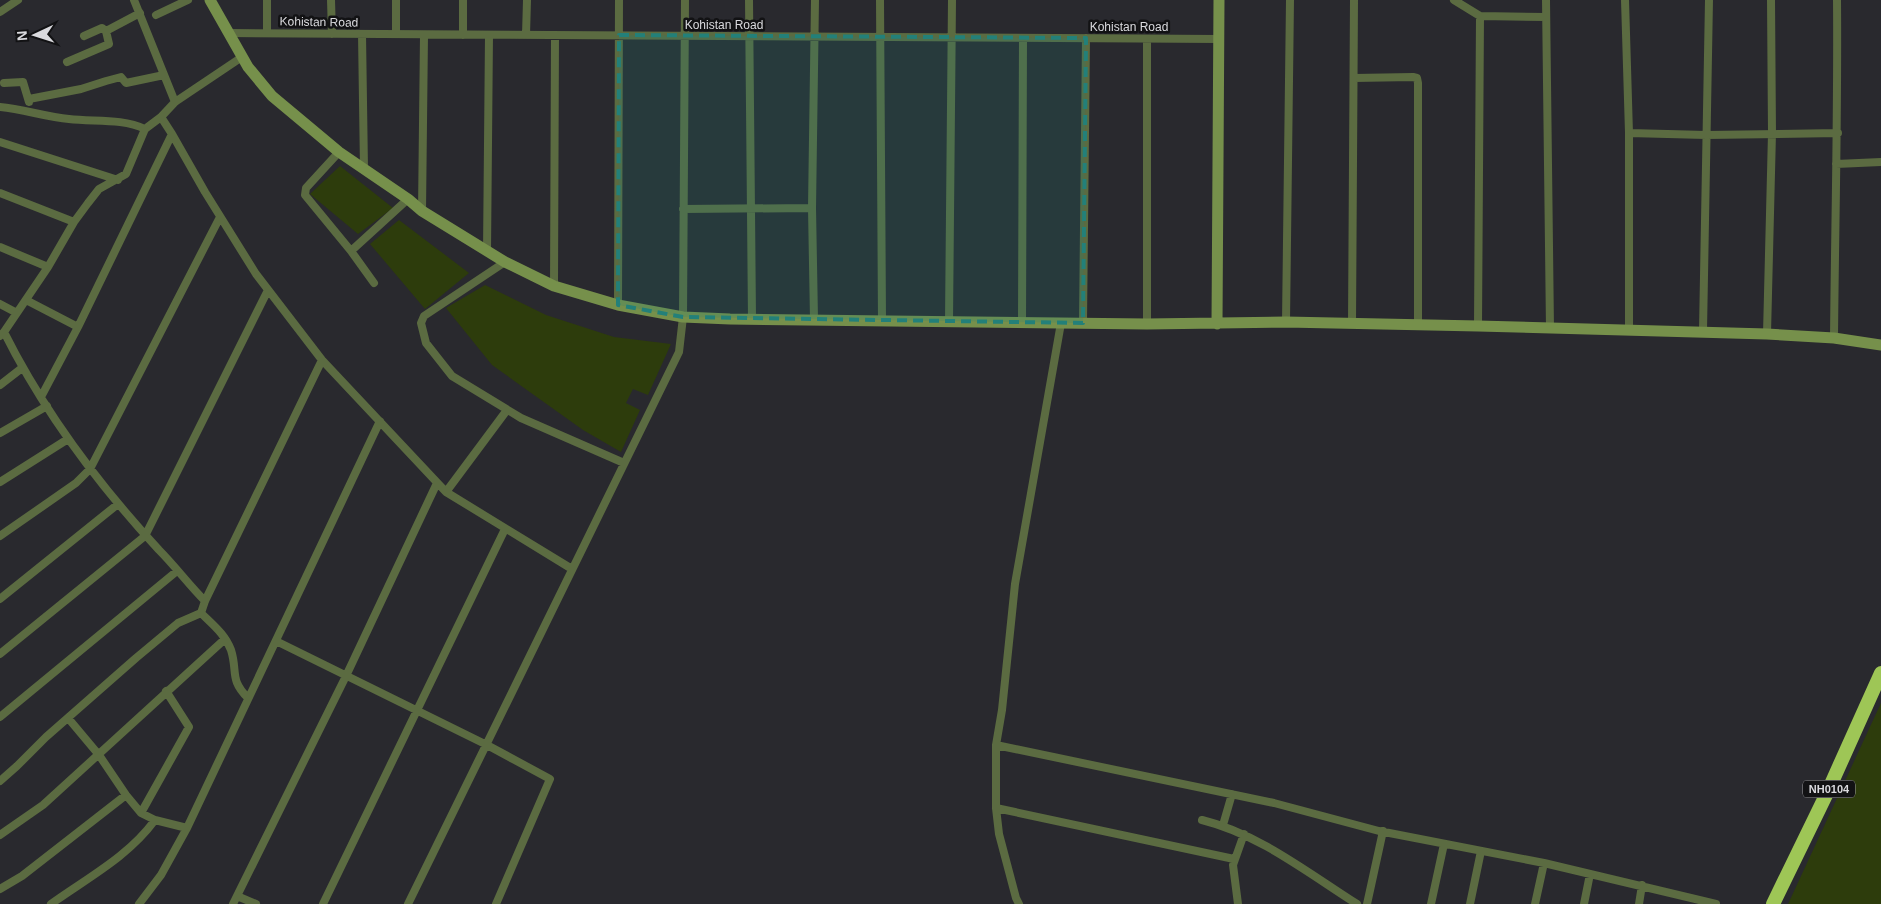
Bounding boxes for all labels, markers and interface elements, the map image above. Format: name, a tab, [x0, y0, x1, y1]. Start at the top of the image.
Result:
north arrow	[10, 10, 60, 60]
street label: Kohistan Road	[280, 14, 358, 30]
street label: Kohistan Road	[685, 18, 763, 32]
street label: Kohistan Road	[1090, 20, 1168, 34]
text: N	[14, 30, 30, 42]
road number: NH0104	[1803, 781, 1855, 798]

